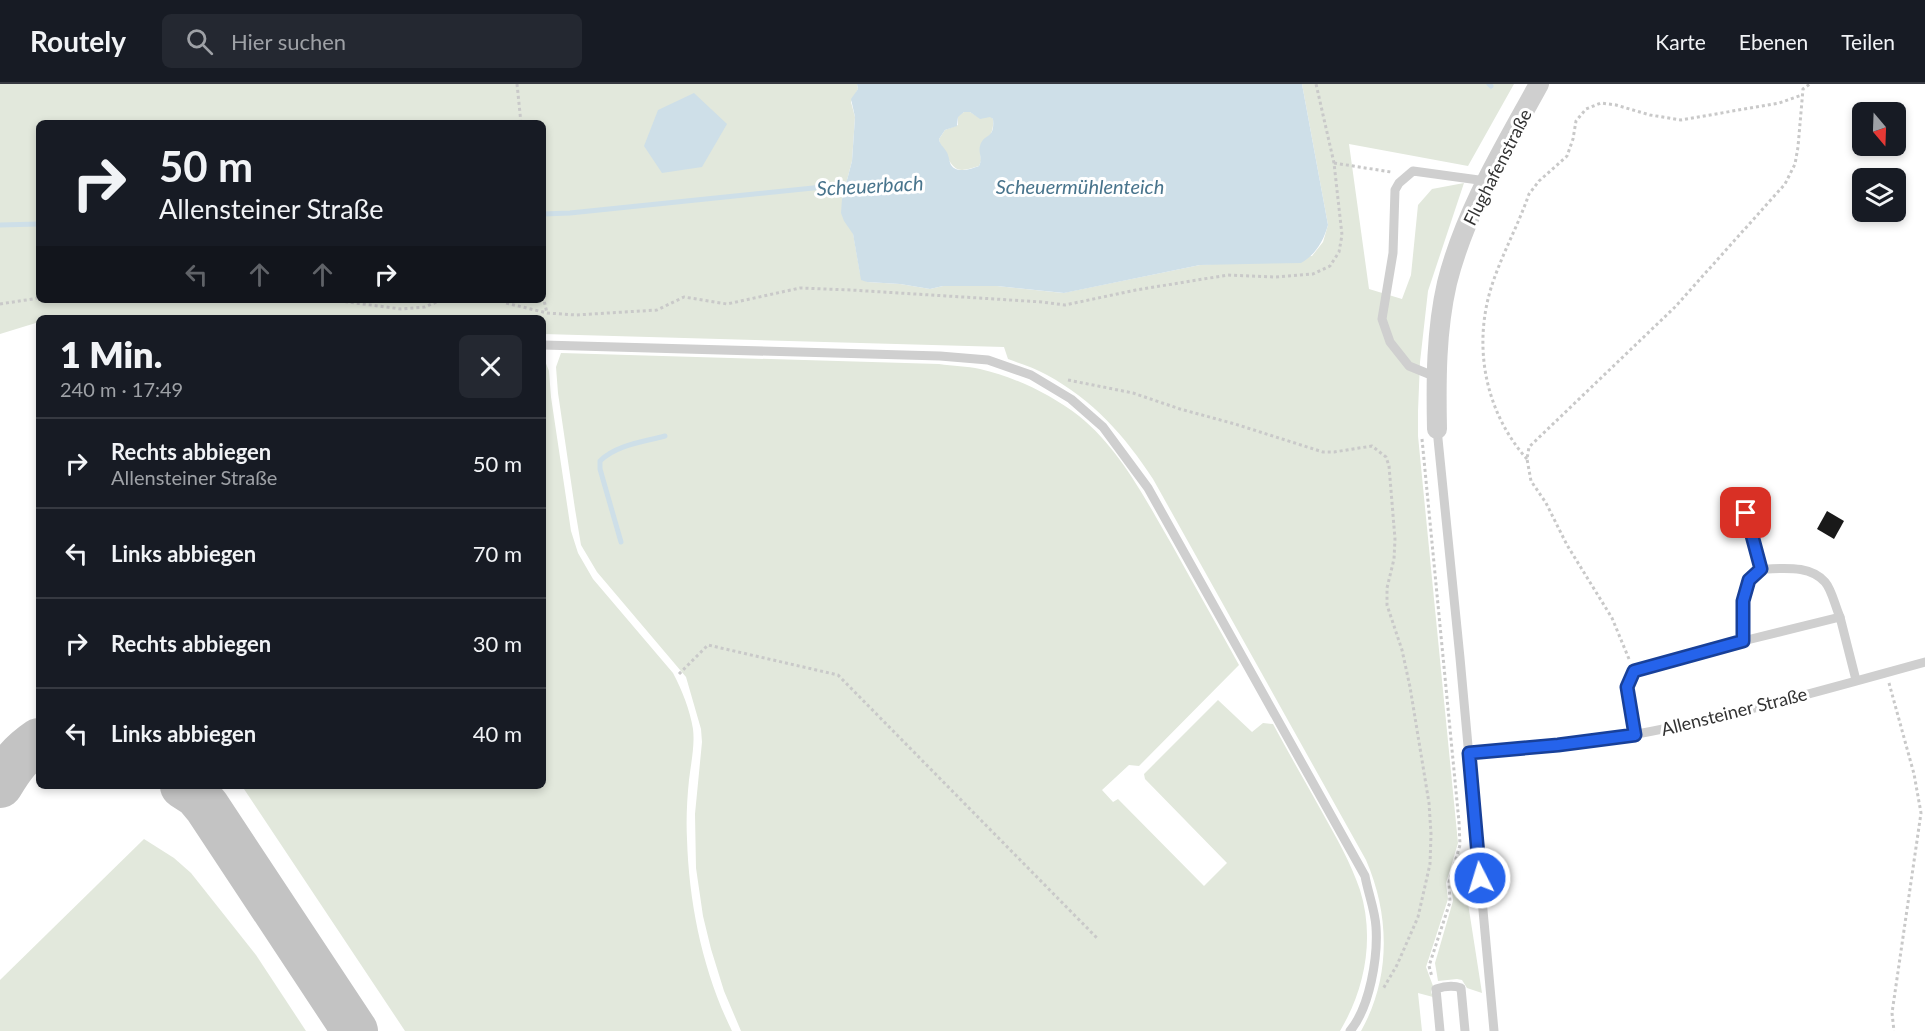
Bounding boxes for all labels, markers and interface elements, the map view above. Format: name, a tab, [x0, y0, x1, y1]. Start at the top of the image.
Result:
search box	[162, 14, 582, 68]
text: Routely	[30, 24, 126, 58]
icon: search	[183, 25, 216, 58]
text: Hier suchen	[231, 28, 346, 55]
text: Karte	[1655, 29, 1706, 54]
text: Ebenen	[1739, 29, 1808, 54]
text: Teilen	[1841, 29, 1895, 54]
north arrow	[1852, 102, 1906, 156]
map controls	[1852, 102, 1906, 222]
street label: Flughafenstraße	[1458, 105, 1536, 229]
text: 50 m	[159, 141, 253, 191]
icon: right	[60, 144, 138, 222]
button: layers	[1852, 168, 1906, 222]
water label: Scheuerbach	[816, 170, 924, 200]
water label: Scheuermühlenteich	[996, 174, 1164, 198]
text: Allensteiner Straße	[159, 192, 384, 225]
icon: left	[180, 258, 213, 291]
icon: ahead	[243, 258, 276, 291]
icon: ahead	[306, 258, 339, 291]
icon: right	[369, 258, 402, 291]
text: 1 Min.	[60, 332, 162, 376]
button: close	[459, 335, 522, 398]
text: 240 m · 17:49	[60, 377, 183, 401]
text: Rechts abbiegen	[111, 438, 271, 465]
icon: right	[60, 447, 93, 480]
text: 50 m	[473, 450, 522, 477]
text: Allensteiner Straße	[111, 465, 277, 489]
pin	[1720, 487, 1771, 538]
icon: arrive	[1729, 496, 1762, 529]
icon: left	[60, 537, 93, 570]
text: Links abbiegen	[111, 540, 256, 567]
text: 70 m	[473, 540, 522, 567]
icon: right	[60, 627, 93, 660]
text: Rechts abbiegen	[111, 630, 271, 657]
text: 30 m	[473, 630, 522, 657]
street label: Allensteiner Straße	[1659, 682, 1809, 740]
icon: left	[60, 717, 93, 750]
text: Links abbiegen	[111, 720, 256, 747]
text: 40 m	[473, 720, 522, 747]
position arrow	[1448, 846, 1512, 910]

